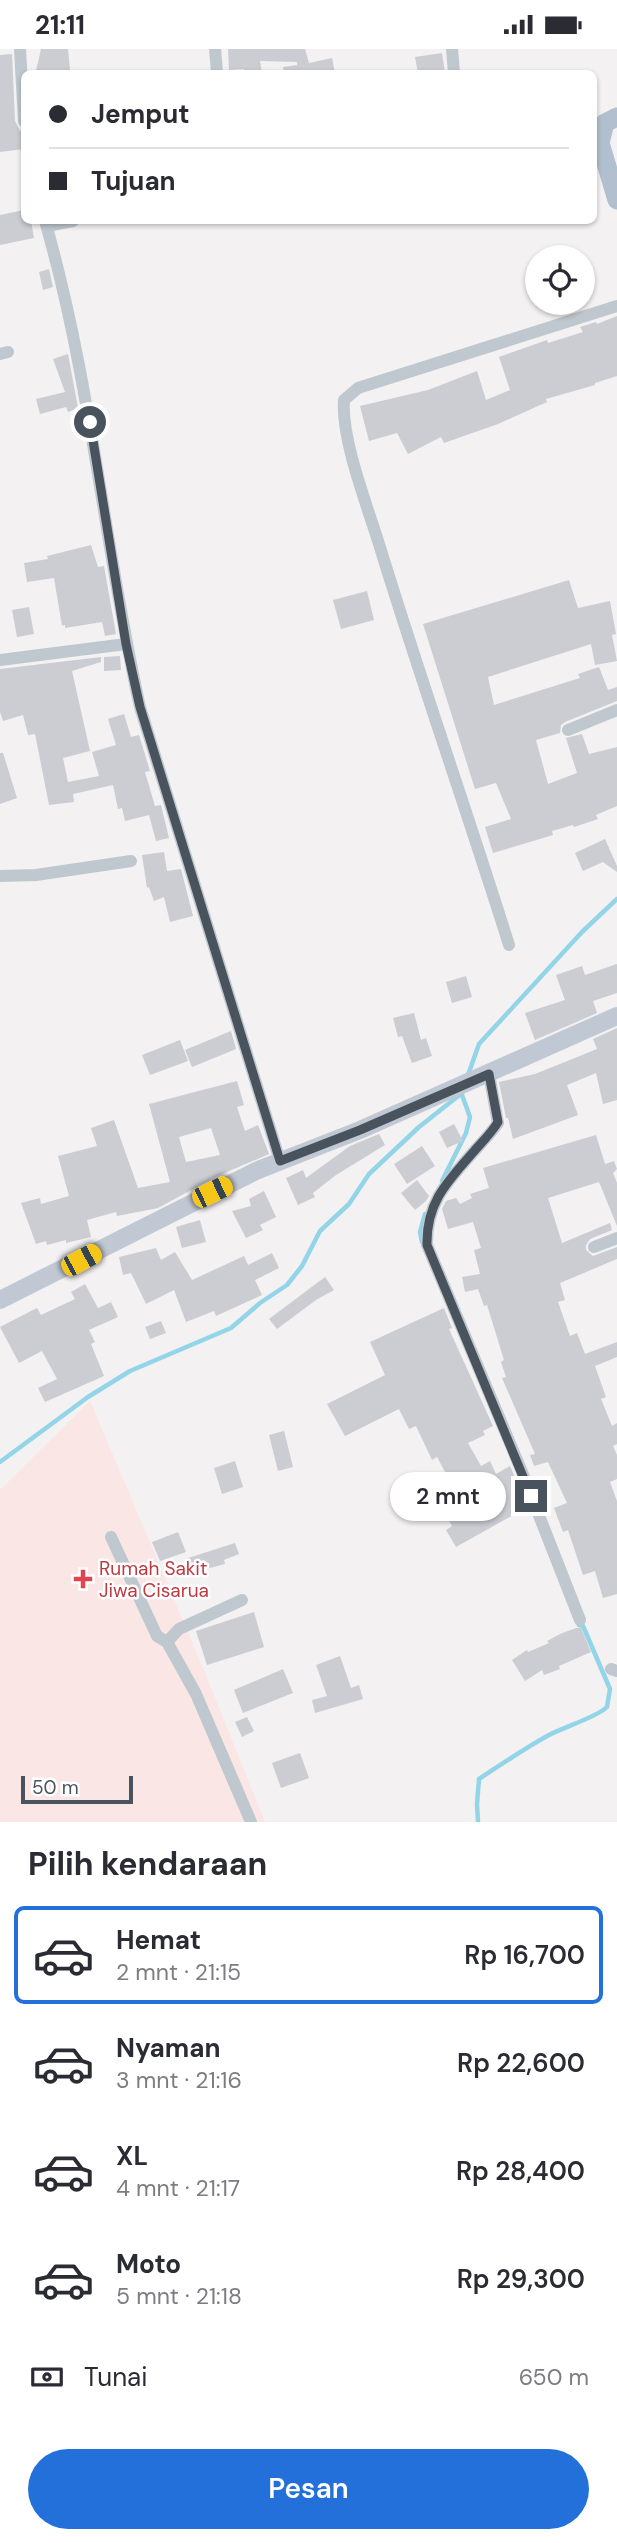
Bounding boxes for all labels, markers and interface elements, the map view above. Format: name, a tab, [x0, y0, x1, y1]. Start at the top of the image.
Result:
text: 21:11	[35, 8, 85, 42]
text: Jemput	[91, 97, 190, 131]
text: Tujuan	[91, 164, 176, 198]
map controls	[525, 245, 595, 315]
button: locate	[525, 245, 595, 315]
route start	[74, 406, 106, 438]
car	[189, 1173, 236, 1211]
car	[58, 1241, 105, 1279]
callout: 2 mnt	[391, 1471, 506, 1521]
route end	[515, 1480, 547, 1512]
text: 2 mnt	[416, 1481, 480, 1511]
place label: Rumah Sakit Jiwa Cisarua	[99, 1556, 209, 1603]
marker: Rumah Sakit Jiwa Cisarua	[73, 1569, 93, 1589]
scale bar	[21, 1773, 133, 1805]
text: 50 m	[32, 1775, 79, 1800]
text: Pilih kendaraan	[28, 1843, 267, 1885]
text: Hemat	[116, 1923, 201, 1957]
icon: car	[32, 1924, 95, 1987]
text: Rp 16,700	[464, 1938, 585, 1972]
text: 2 mnt · 21:15	[116, 1957, 241, 1987]
text: Nyaman	[116, 2031, 221, 2065]
icon: car	[32, 2032, 95, 2095]
text: Rp 22,600	[457, 2046, 585, 2080]
text: 3 mnt · 21:16	[116, 2065, 242, 2095]
text: XL	[116, 2139, 148, 2173]
icon: car	[32, 2140, 95, 2203]
text: Rp 28,400	[456, 2154, 585, 2188]
text: 4 mnt · 21:17	[116, 2173, 240, 2203]
text: Moto	[116, 2247, 181, 2281]
icon: car	[32, 2248, 95, 2311]
text: Rp 29,300	[457, 2262, 585, 2296]
text: 5 mnt · 21:18	[116, 2281, 242, 2311]
icon: cash	[28, 2358, 66, 2396]
text: Tunai	[84, 2360, 148, 2394]
text: 650 m	[519, 2362, 589, 2392]
button: Pesan	[28, 2449, 589, 2529]

